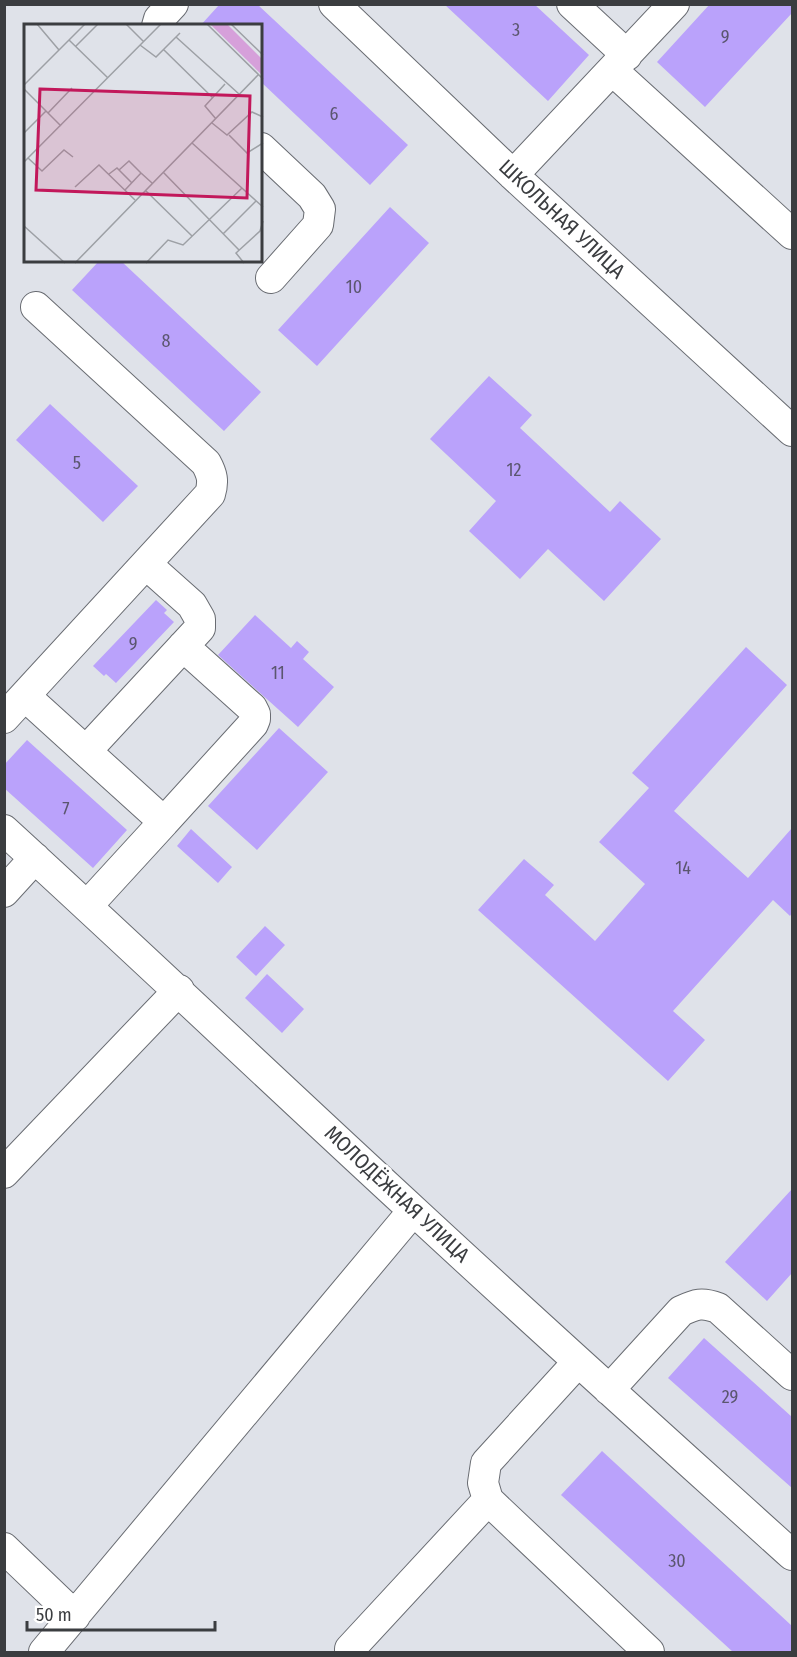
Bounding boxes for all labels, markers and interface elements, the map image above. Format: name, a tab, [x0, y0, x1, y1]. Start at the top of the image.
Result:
house number: 3	[512, 19, 520, 41]
inset map	[24, 24, 262, 262]
house number: 9	[721, 26, 729, 48]
house number: 6	[330, 103, 339, 125]
street label: ШКОЛЬНАЯ УЛИЦА	[494, 154, 630, 284]
house number: 10	[346, 276, 362, 298]
house number: 8	[162, 330, 171, 352]
house number: 5	[73, 452, 81, 474]
house number: 12	[507, 459, 522, 481]
house number: 9	[129, 633, 137, 655]
house number: 11	[271, 662, 285, 684]
house number: 7	[62, 798, 70, 820]
house number: 14	[675, 857, 691, 879]
street label: МОЛОДЁЖНАЯ УЛИЦА	[319, 1120, 475, 1268]
house number: 29	[722, 1386, 738, 1408]
house number: 30	[668, 1550, 686, 1572]
scale bar	[27, 1594, 214, 1632]
text: 50 m	[36, 1604, 72, 1626]

